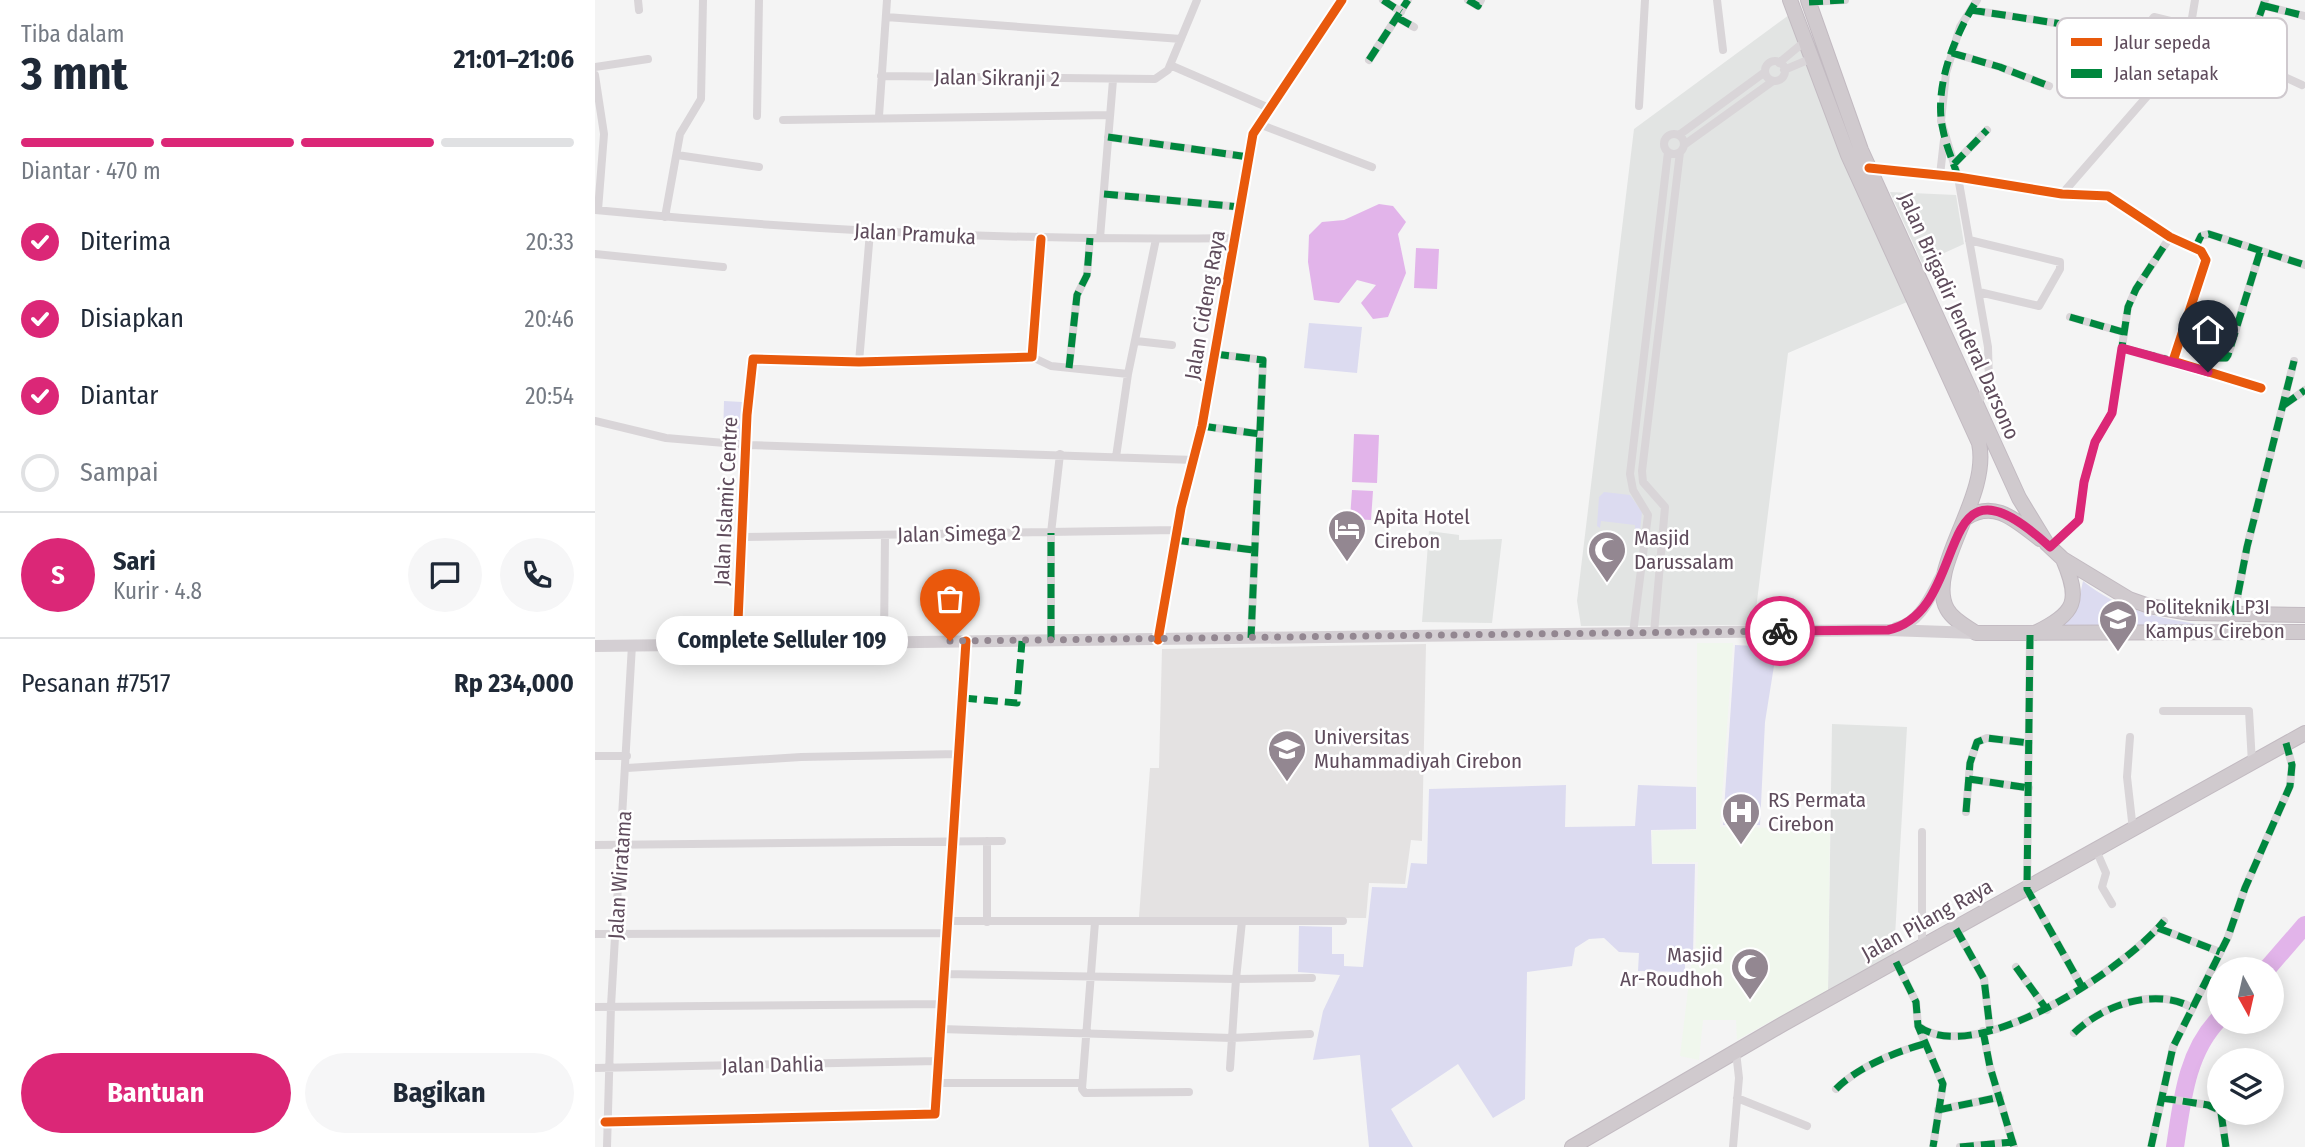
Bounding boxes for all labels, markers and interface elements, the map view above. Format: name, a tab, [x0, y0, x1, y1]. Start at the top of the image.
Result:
legend	[2057, 18, 2287, 98]
text: Tiba dalam	[21, 20, 124, 48]
text: Jalur sepeda	[2114, 31, 2211, 54]
text: 21:01–21:06	[453, 44, 574, 75]
text: 3 mnt	[21, 46, 128, 101]
text: Jalan setapak	[2114, 62, 2218, 85]
street label: Jalan Sikranji 2	[934, 64, 1060, 92]
text: Diantar · 470 m	[21, 157, 161, 185]
street label: Jalan Brigadir Jenderal Darsono	[1893, 188, 2025, 444]
street label: Jalan Pramuka	[853, 218, 977, 250]
icon: check	[21, 223, 59, 261]
text: Diterima	[80, 226, 171, 257]
text: 20:33	[526, 228, 574, 256]
street label: Jalan Cideng Raya	[1179, 228, 1231, 382]
icon: check	[21, 300, 59, 338]
pin	[2178, 300, 2238, 372]
text: Disiapkan	[80, 303, 184, 334]
text: 20:46	[525, 305, 574, 333]
icon: home	[2189, 311, 2227, 349]
icon: check	[21, 377, 59, 415]
text: Diantar	[80, 380, 158, 411]
text: 20:54	[525, 382, 574, 410]
street label: Jalan Islamic Centre	[709, 416, 743, 586]
text: Sampai	[80, 457, 159, 488]
place label: Apita Hotel Cirebon	[1374, 504, 1470, 554]
hotel icon: Apita Hotel Cirebon	[1326, 508, 1368, 563]
street label: Jalan Simega 2	[897, 520, 1021, 548]
place label: Masjid Darussalam	[1634, 525, 1734, 575]
mosque icon: Masjid Darussalam	[1586, 529, 1628, 584]
button: chat	[408, 538, 482, 612]
button: phone	[500, 538, 574, 612]
text: Sari	[113, 546, 156, 577]
text: S	[51, 560, 65, 591]
pin	[920, 569, 980, 641]
text: Kurir · 4.8	[113, 577, 202, 605]
icon: bag	[931, 580, 969, 618]
place label: Politeknik LP3I Kampus Cirebon	[2145, 594, 2285, 644]
courier	[1745, 596, 1815, 666]
school or university icon: Politeknik LP3I Kampus Cirebon	[2097, 598, 2139, 653]
icon: bike	[1761, 612, 1799, 650]
callout: Complete Selluler 109	[656, 616, 908, 666]
text: Complete Selluler 109	[678, 626, 886, 654]
text: Pesanan #7517	[21, 668, 170, 699]
text: Rp 234,000	[454, 668, 574, 699]
place label: Universitas Muhammadiyah Cirebon	[1314, 724, 1522, 774]
school or university icon: Universitas Muhammadiyah Cirebon	[1266, 728, 1308, 783]
place label: RS Permata Cirebon	[1768, 787, 1866, 837]
hospital icon: RS Permata Cirebon	[1720, 791, 1762, 846]
street label: Jalan Wiratama	[603, 810, 637, 940]
street label: Jalan Pilang Raya	[1857, 873, 1997, 967]
place label: Masjid Ar-Roudhoh	[1620, 942, 1723, 992]
mosque icon: Masjid Ar-Roudhoh	[1729, 946, 1771, 1001]
north arrow	[2207, 957, 2284, 1034]
map controls	[2207, 957, 2284, 1125]
button: layers	[2207, 1048, 2284, 1125]
street label: Jalan Dahlia	[722, 1051, 824, 1079]
button: Bantuan	[21, 1053, 291, 1133]
button: Bagikan	[305, 1053, 574, 1133]

